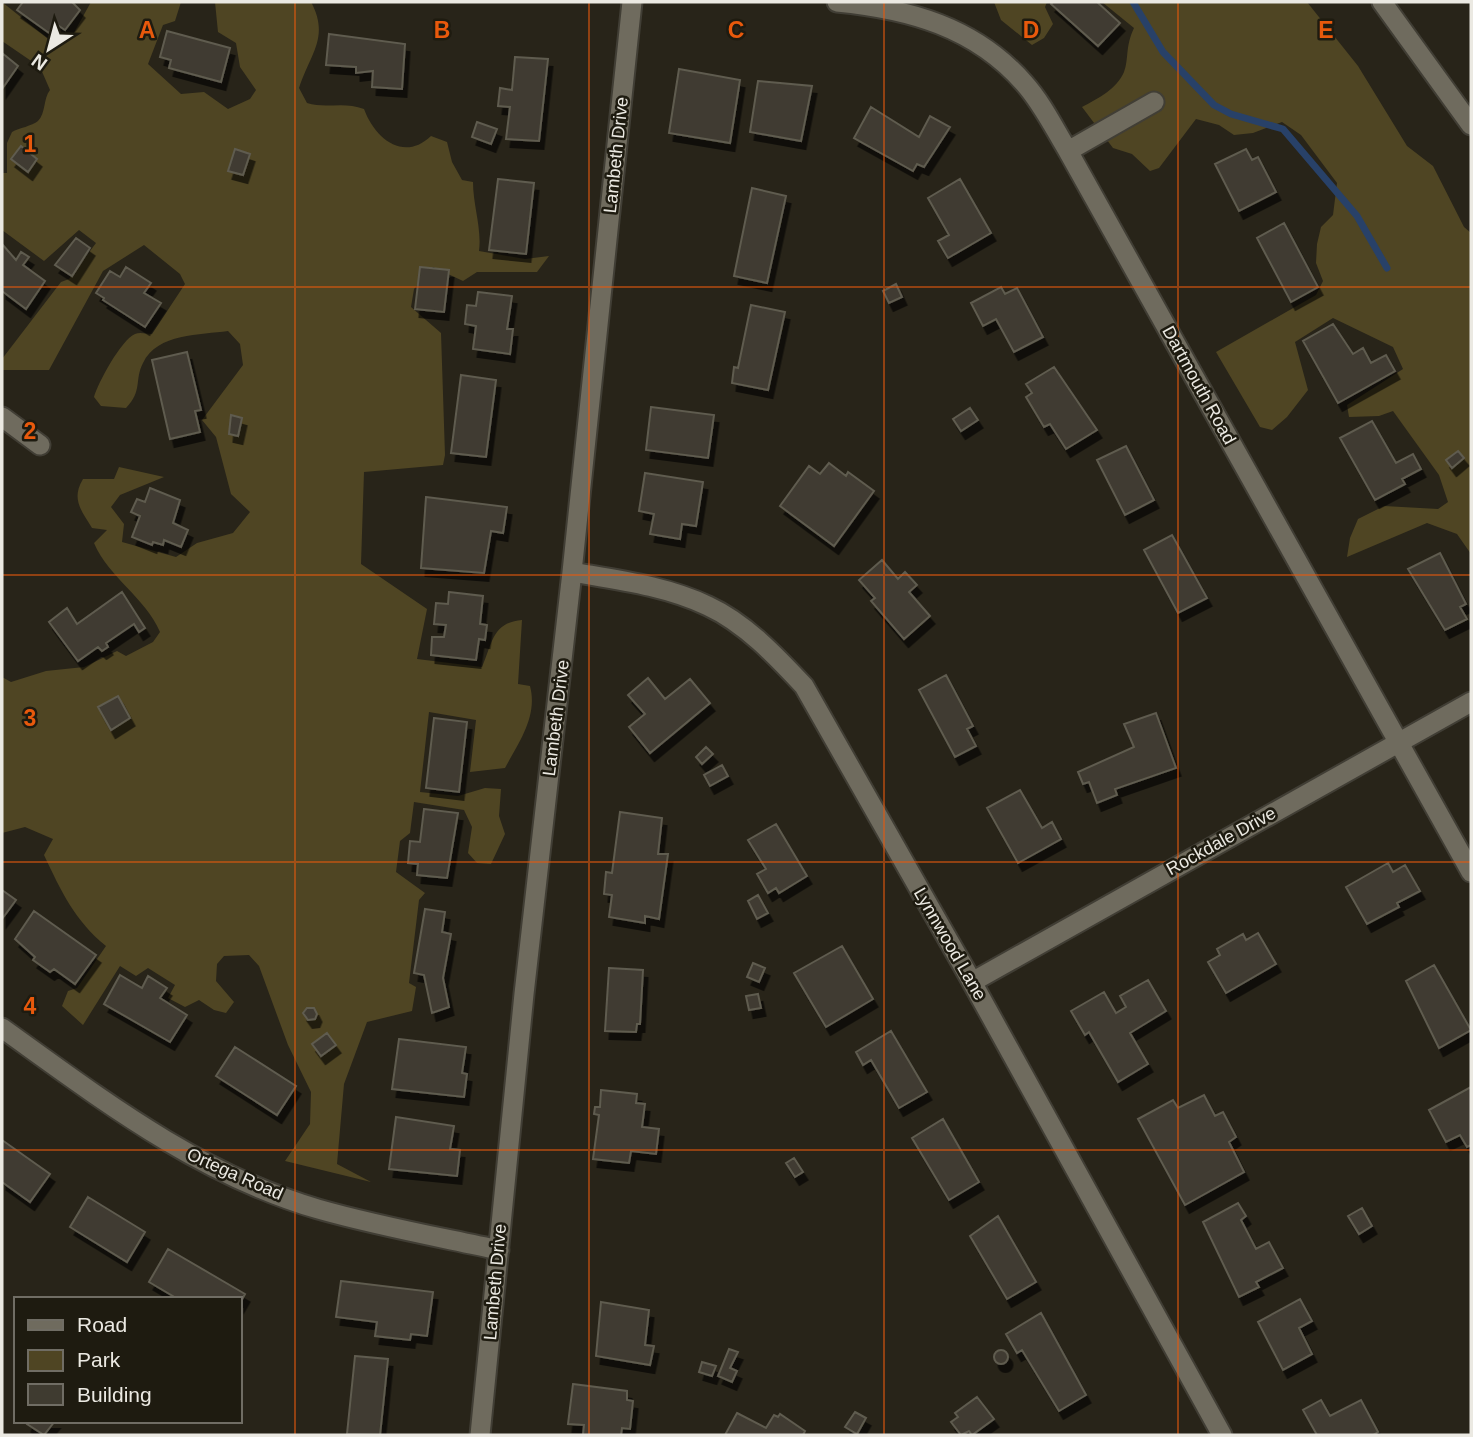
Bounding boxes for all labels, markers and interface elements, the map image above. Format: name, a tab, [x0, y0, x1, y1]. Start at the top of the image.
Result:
north arrow	[14, 14, 84, 84]
text: A	[139, 17, 155, 43]
text: B	[434, 17, 450, 43]
text: C	[728, 17, 744, 43]
text: D	[1023, 17, 1039, 43]
text: E	[1318, 17, 1334, 43]
text: N	[28, 50, 51, 75]
street label: Lambeth Drive	[600, 96, 632, 214]
text: 1	[24, 131, 37, 157]
street label: Dartmouth Road	[1158, 322, 1240, 448]
text: 2	[24, 418, 36, 444]
street label: Lambeth Drive	[539, 659, 573, 777]
text: 3	[24, 705, 36, 731]
street label: Rockdale Drive	[1163, 803, 1279, 879]
street label: Lynnwood Lane	[910, 884, 990, 1004]
text: 4	[24, 993, 37, 1019]
street label: Ortega Road	[184, 1144, 286, 1204]
street label: Lambeth Drive	[480, 1223, 510, 1341]
legend	[14, 1297, 242, 1423]
text: Road	[77, 1313, 127, 1336]
text: Park	[77, 1348, 121, 1371]
text: Building	[77, 1383, 152, 1406]

